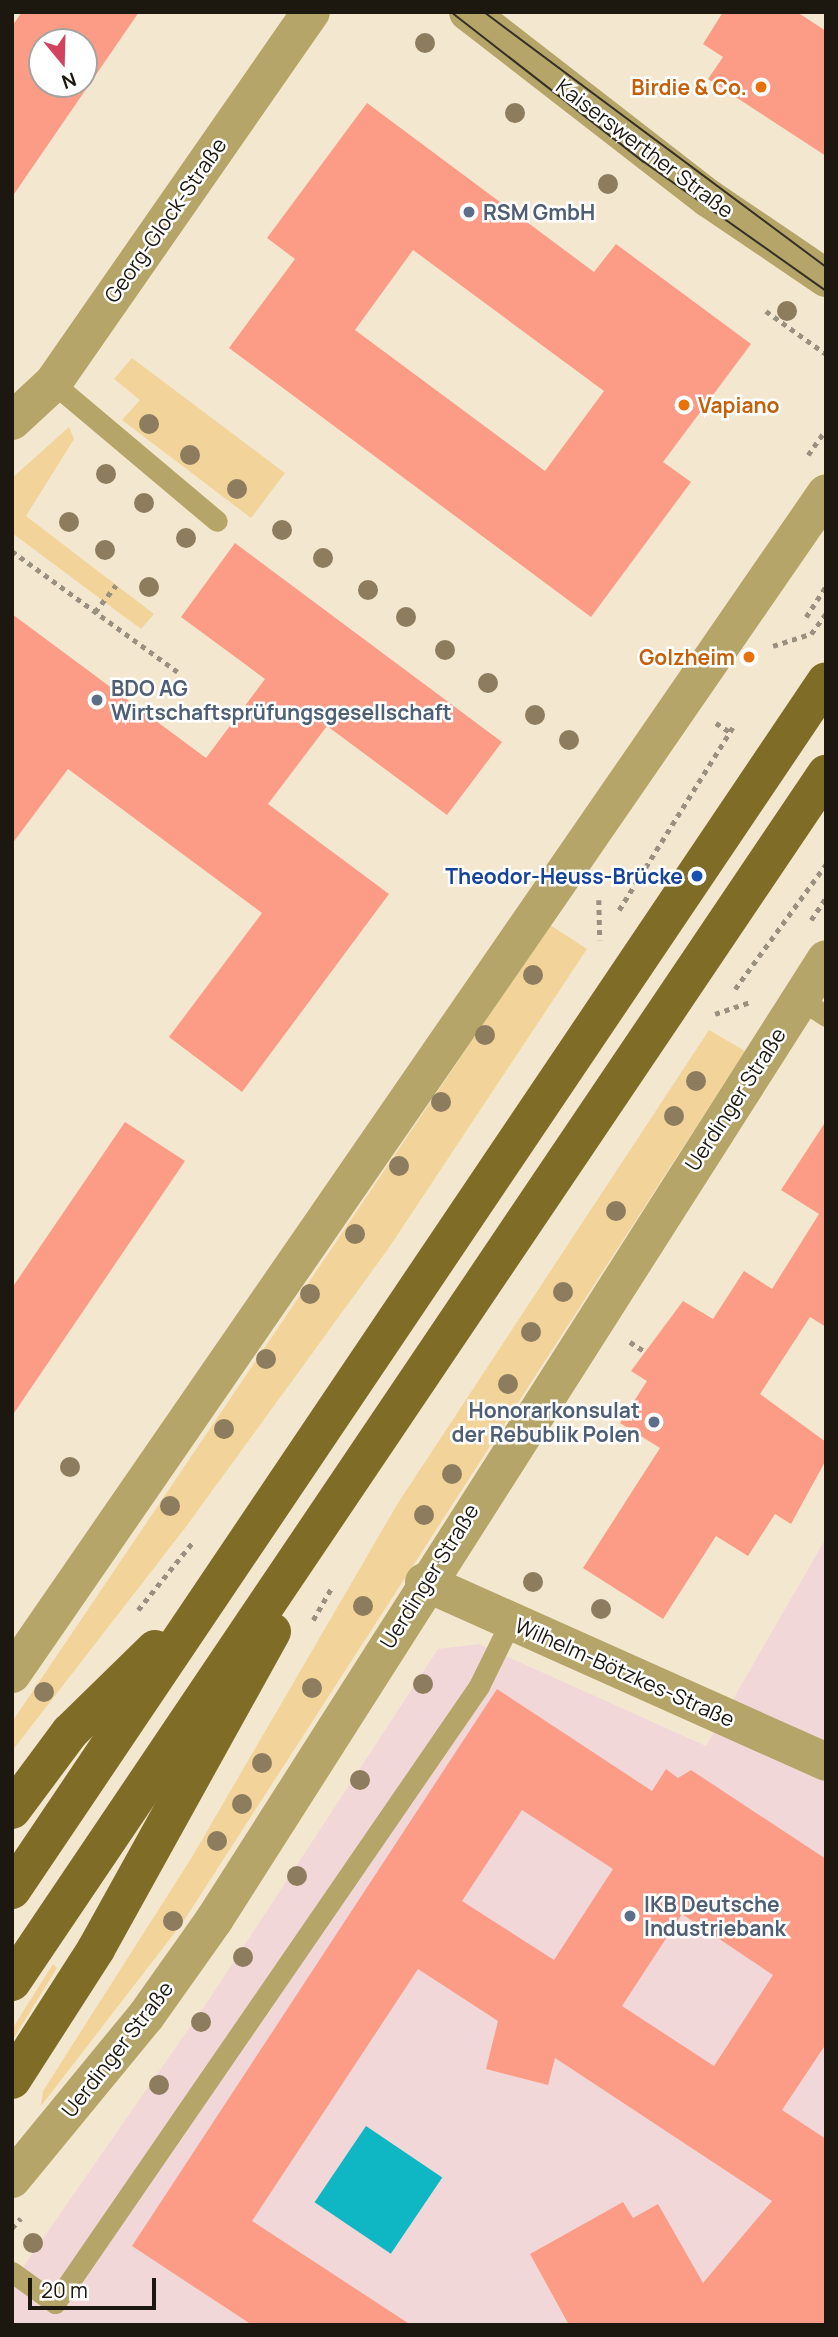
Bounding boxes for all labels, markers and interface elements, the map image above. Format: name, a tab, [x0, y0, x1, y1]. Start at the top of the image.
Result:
north arrow	[28, 28, 98, 98]
text: N	[58, 66, 80, 95]
street label: Kaiserswerther Straße	[551, 73, 739, 223]
place label: Birdie & Co.	[631, 74, 747, 100]
marker: Birdie & Co.	[753, 79, 769, 95]
street label: Georg-Glock-Straße	[99, 133, 231, 307]
place label: RSM GmbH	[483, 199, 595, 225]
marker: RSM GmbH	[461, 204, 477, 220]
place label: Vapiano	[698, 392, 779, 418]
marker: Vapiano	[676, 397, 692, 413]
place label: Golzheim	[639, 644, 735, 670]
marker: Golzheim	[741, 649, 757, 665]
place label: BDO AG Wirtschaftsprüfungsgesellschaft	[111, 675, 452, 725]
marker: BDO AG Wirtschaftsprüfungsgesellschaft	[89, 692, 105, 708]
place label: Theodor-Heuss-Brücke	[445, 863, 683, 889]
marker: Theodor-Heuss-Brücke	[689, 868, 705, 884]
street label: Uerdinger Straße	[679, 1023, 791, 1175]
place label: Honorarkonsulat der Rebublik Polen	[451, 1397, 640, 1447]
marker: Honorarkonsulat der Rebublik Polen	[646, 1414, 662, 1430]
street label: Uerdinger Straße	[374, 1499, 484, 1653]
street label: Wilhelm-Bötzkes-Straße	[511, 1612, 739, 1732]
place label: IKB Deutsche Industriebank	[644, 1891, 786, 1941]
marker: IKB Deutsche Industriebank	[622, 1908, 638, 1924]
street label: Uerdinger Straße	[56, 1976, 178, 2122]
scale bar	[32, 2264, 159, 2308]
text: 20 m	[41, 2276, 88, 2304]

